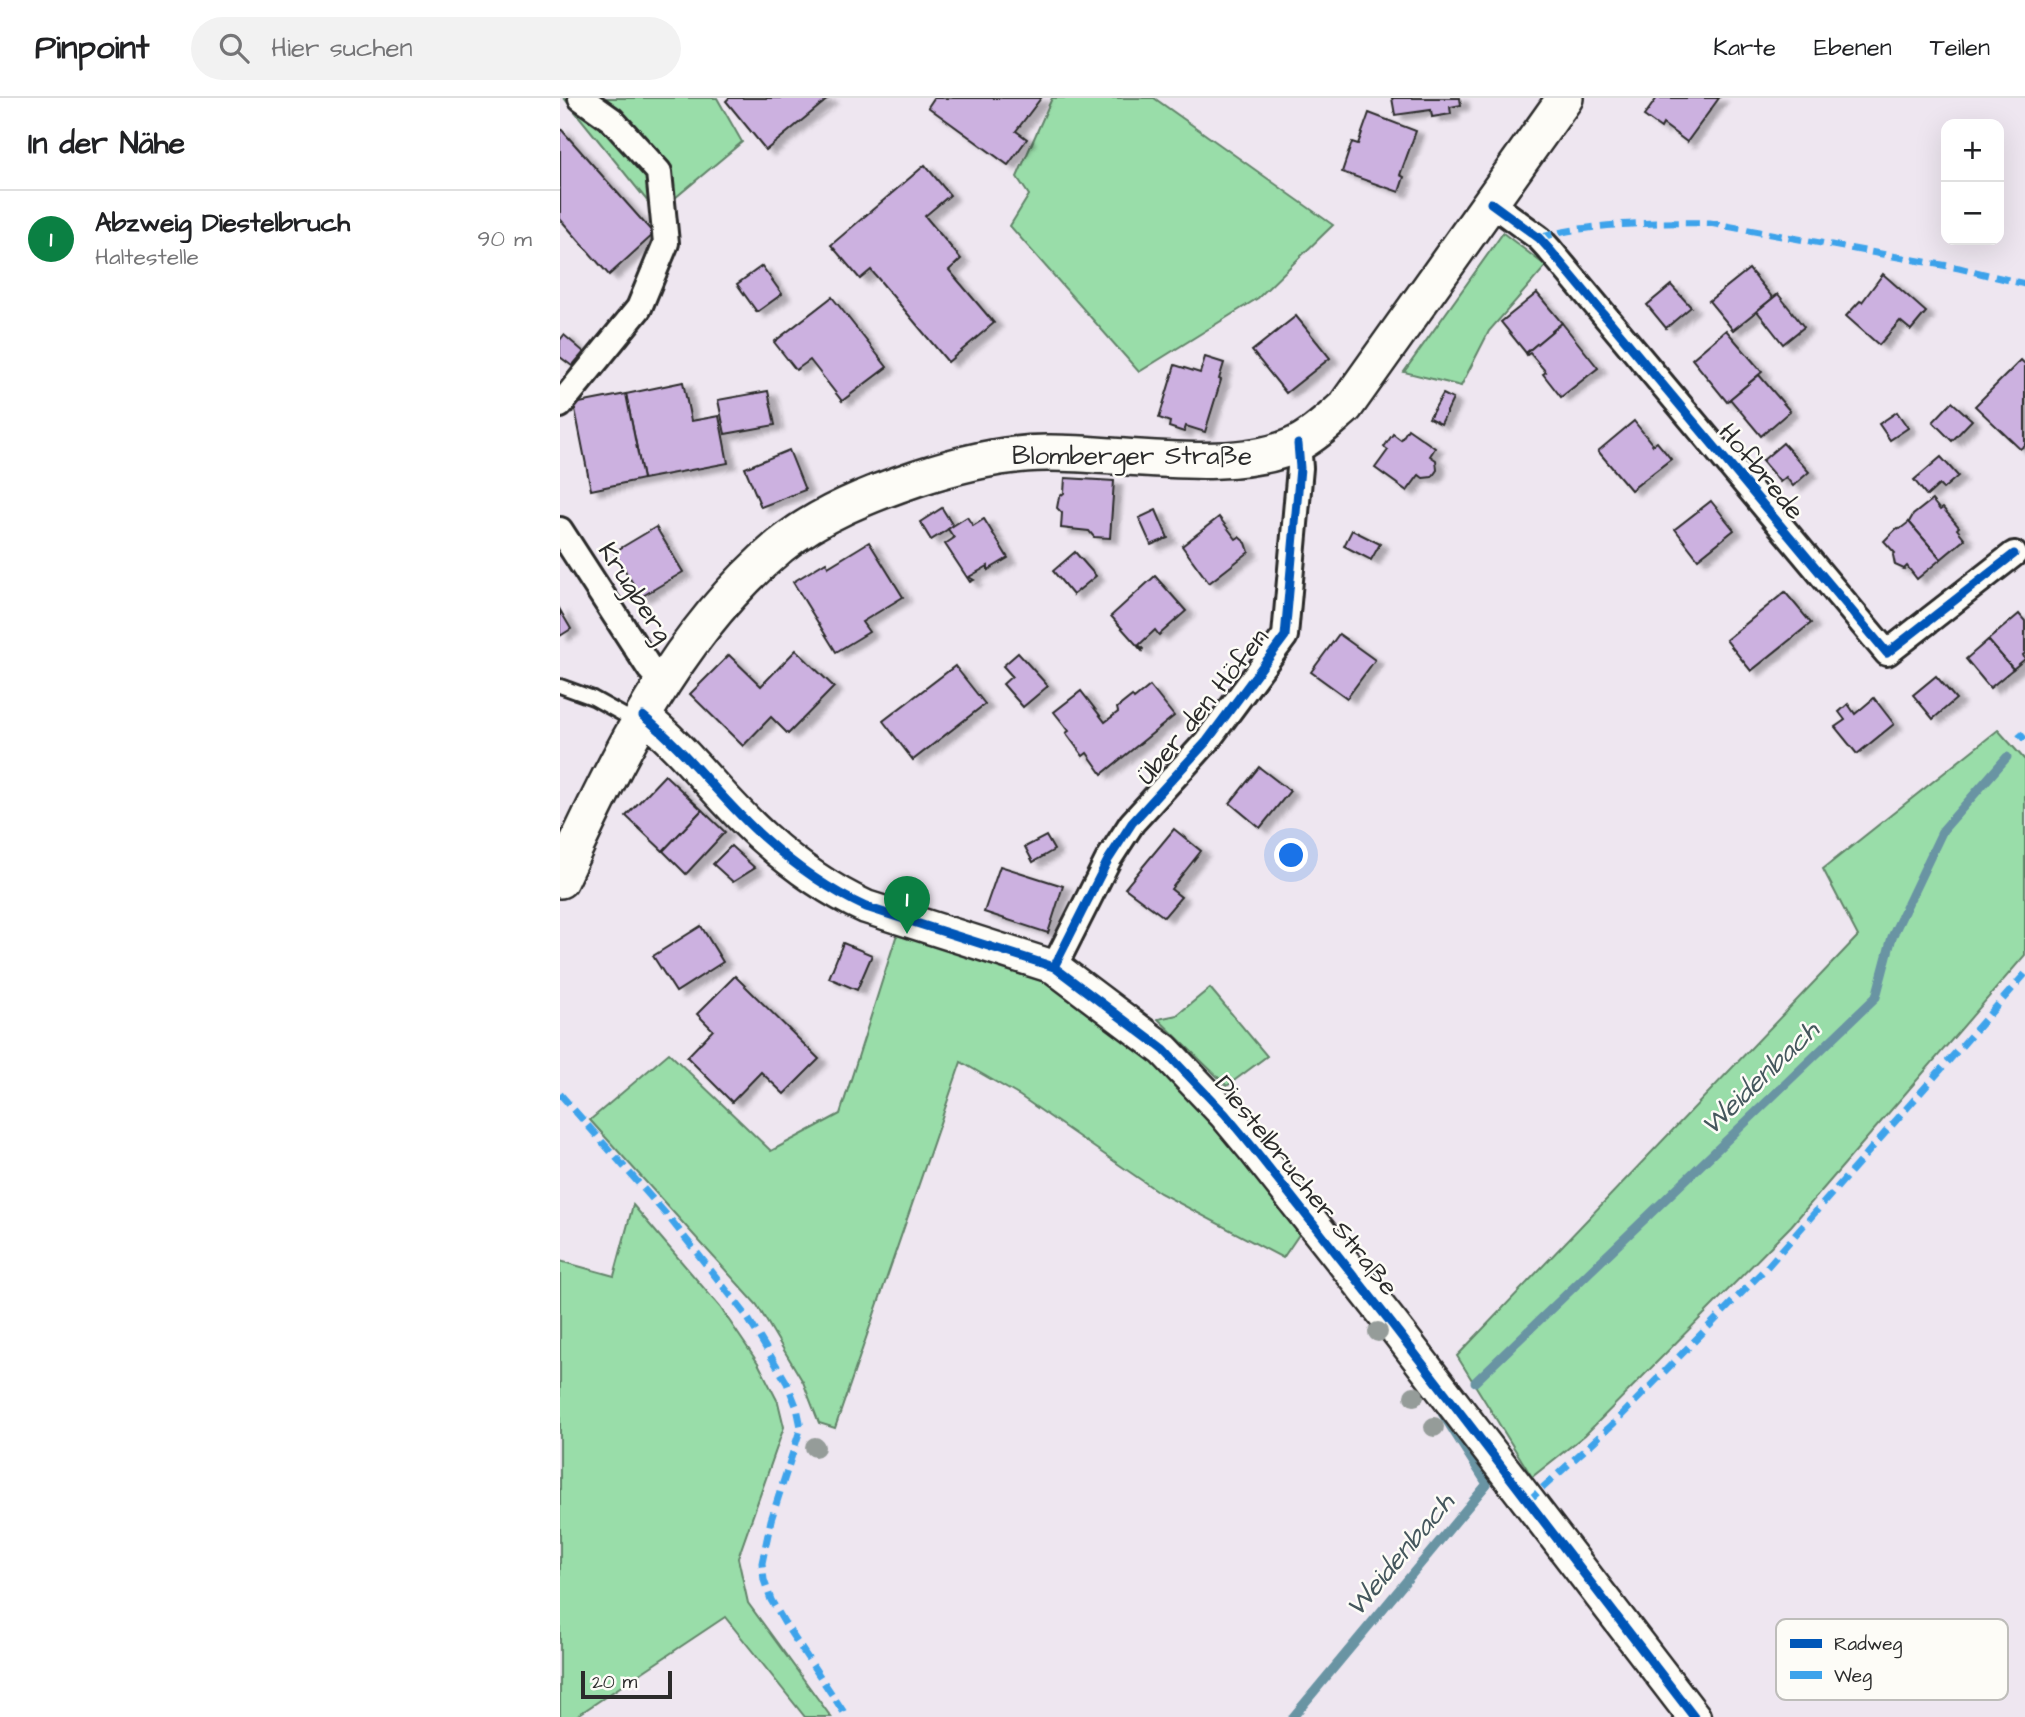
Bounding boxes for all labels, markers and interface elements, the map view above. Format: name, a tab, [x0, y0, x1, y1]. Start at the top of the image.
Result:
search box	[191, 17, 681, 80]
text: Pinpoint	[35, 25, 149, 71]
icon: search	[215, 29, 253, 67]
text: Hier suchen	[271, 30, 412, 66]
text: Karte	[1713, 31, 1776, 65]
text: Ebenen	[1814, 31, 1892, 65]
text: Teilen	[1930, 31, 1990, 65]
map controls	[1941, 119, 2004, 245]
button: +	[1941, 119, 2004, 182]
text: In der Nähe	[28, 123, 185, 165]
button: −	[1941, 182, 2004, 245]
text: Abzweig Diestelbruch	[95, 205, 350, 241]
text: 1	[50, 223, 52, 255]
text: 90 m	[477, 223, 532, 255]
text: Haltestelle	[95, 241, 199, 273]
street label: Hofbrede	[1710, 416, 1812, 528]
street label: Blomberger Straße	[1012, 438, 1252, 476]
street label: Krugberg	[588, 535, 681, 651]
street label: Über den Höfen	[1128, 621, 1277, 792]
your location	[1274, 838, 1308, 872]
pin: 1	[884, 876, 930, 934]
water label: Weidenbach	[1692, 1011, 1829, 1144]
street label: Diestelbrucher Straße	[1206, 1068, 1406, 1304]
water label: Weidenbach	[1337, 1484, 1464, 1625]
legend	[1776, 1619, 2008, 1700]
text: Radweg	[1834, 1631, 1903, 1659]
text: Weg	[1834, 1663, 1872, 1691]
scale bar	[581, 1668, 672, 1700]
text: 20 m	[592, 1669, 637, 1696]

